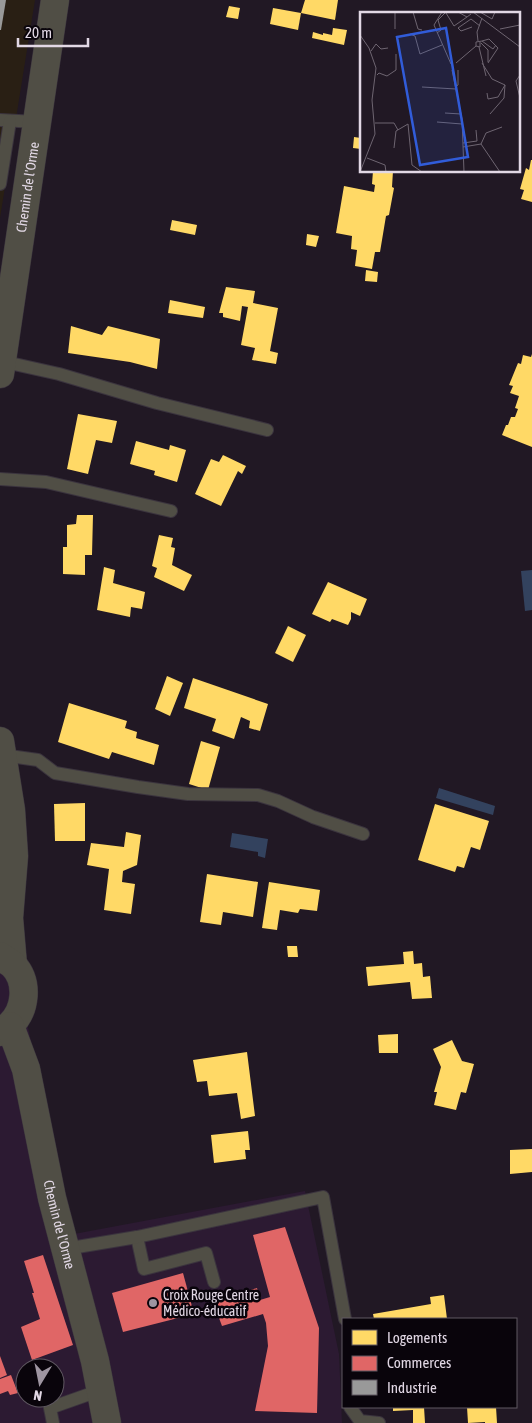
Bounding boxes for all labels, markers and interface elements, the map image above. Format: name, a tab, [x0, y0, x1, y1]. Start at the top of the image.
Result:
inset map	[360, 12, 520, 172]
scale bar	[18, 15, 88, 47]
text: 20 m	[25, 24, 52, 41]
street label: Chemin de l'Orme	[13, 141, 42, 233]
street label: Chemin de l'Orme	[41, 1179, 78, 1271]
place label: Croix Rouge Centre Médico-éducatif	[163, 1287, 259, 1319]
marker: Croix Rouge Centre Médico-éducatif	[147, 1297, 159, 1309]
legend	[342, 1318, 517, 1408]
text: Logements	[387, 1329, 447, 1346]
text: Commerces	[387, 1354, 451, 1371]
north arrow	[15, 1358, 65, 1408]
text: Industrie	[387, 1379, 437, 1396]
text: N	[32, 1387, 43, 1404]

